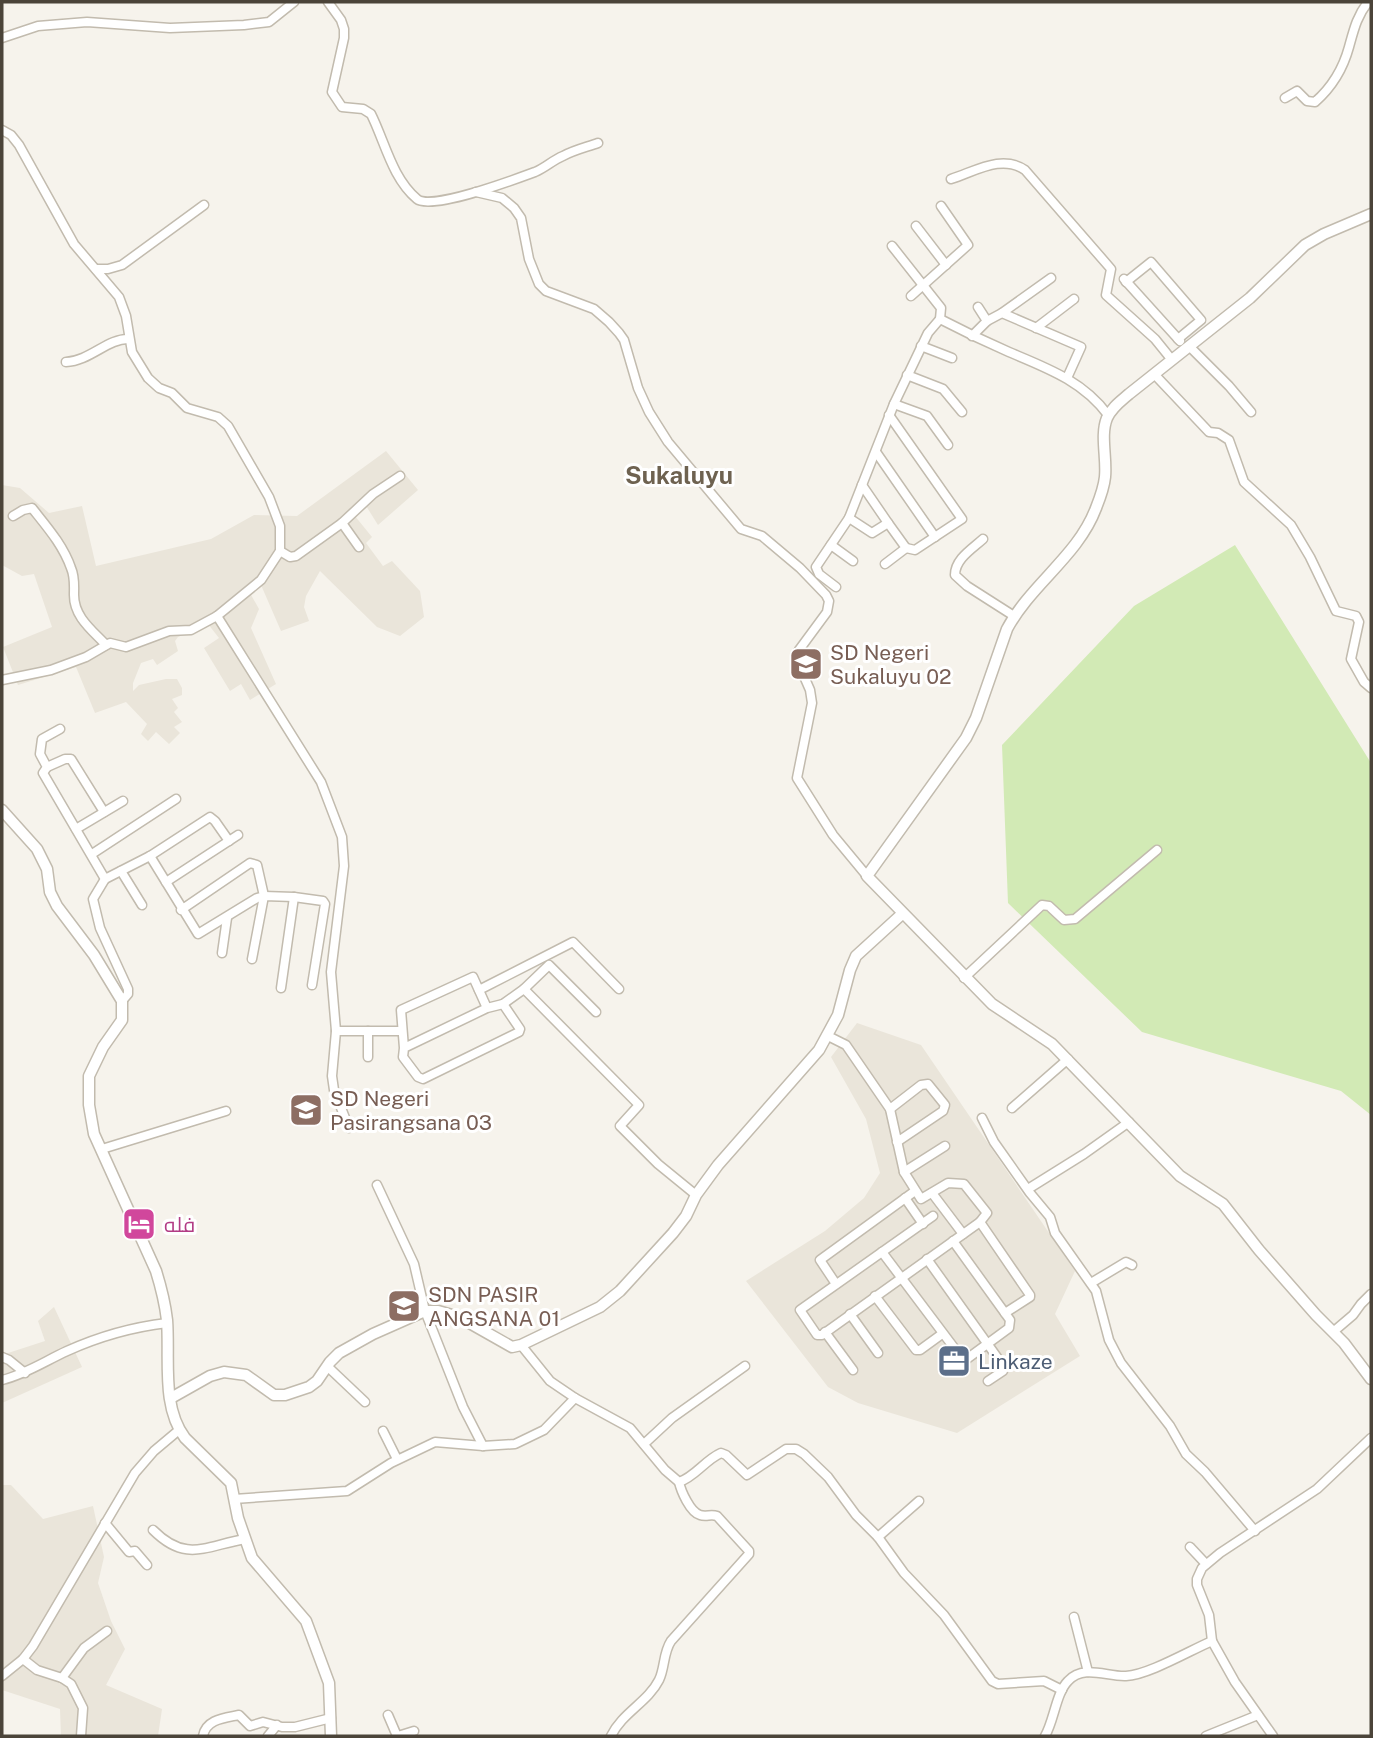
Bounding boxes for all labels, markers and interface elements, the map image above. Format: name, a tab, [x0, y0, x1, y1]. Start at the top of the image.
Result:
district label: Sukaluyu	[625, 461, 733, 489]
place label: SD Negeri Sukaluyu 02	[830, 640, 952, 689]
school or university icon: SD Negeri Sukaluyu 02	[787, 645, 825, 683]
place label: SD Negeri Pasirangsana 03	[330, 1086, 492, 1135]
school or university icon: SD Negeri Pasirangsana 03	[287, 1091, 325, 1129]
hotel icon: فله	[120, 1205, 158, 1243]
place label: فله	[164, 1212, 195, 1237]
place label: SDN PASIR ANGSANA 01	[428, 1282, 560, 1331]
school or university icon: SDN PASIR ANGSANA 01	[385, 1287, 423, 1325]
office icon: Linkaze	[935, 1342, 973, 1380]
place label: Linkaze	[978, 1349, 1053, 1374]

